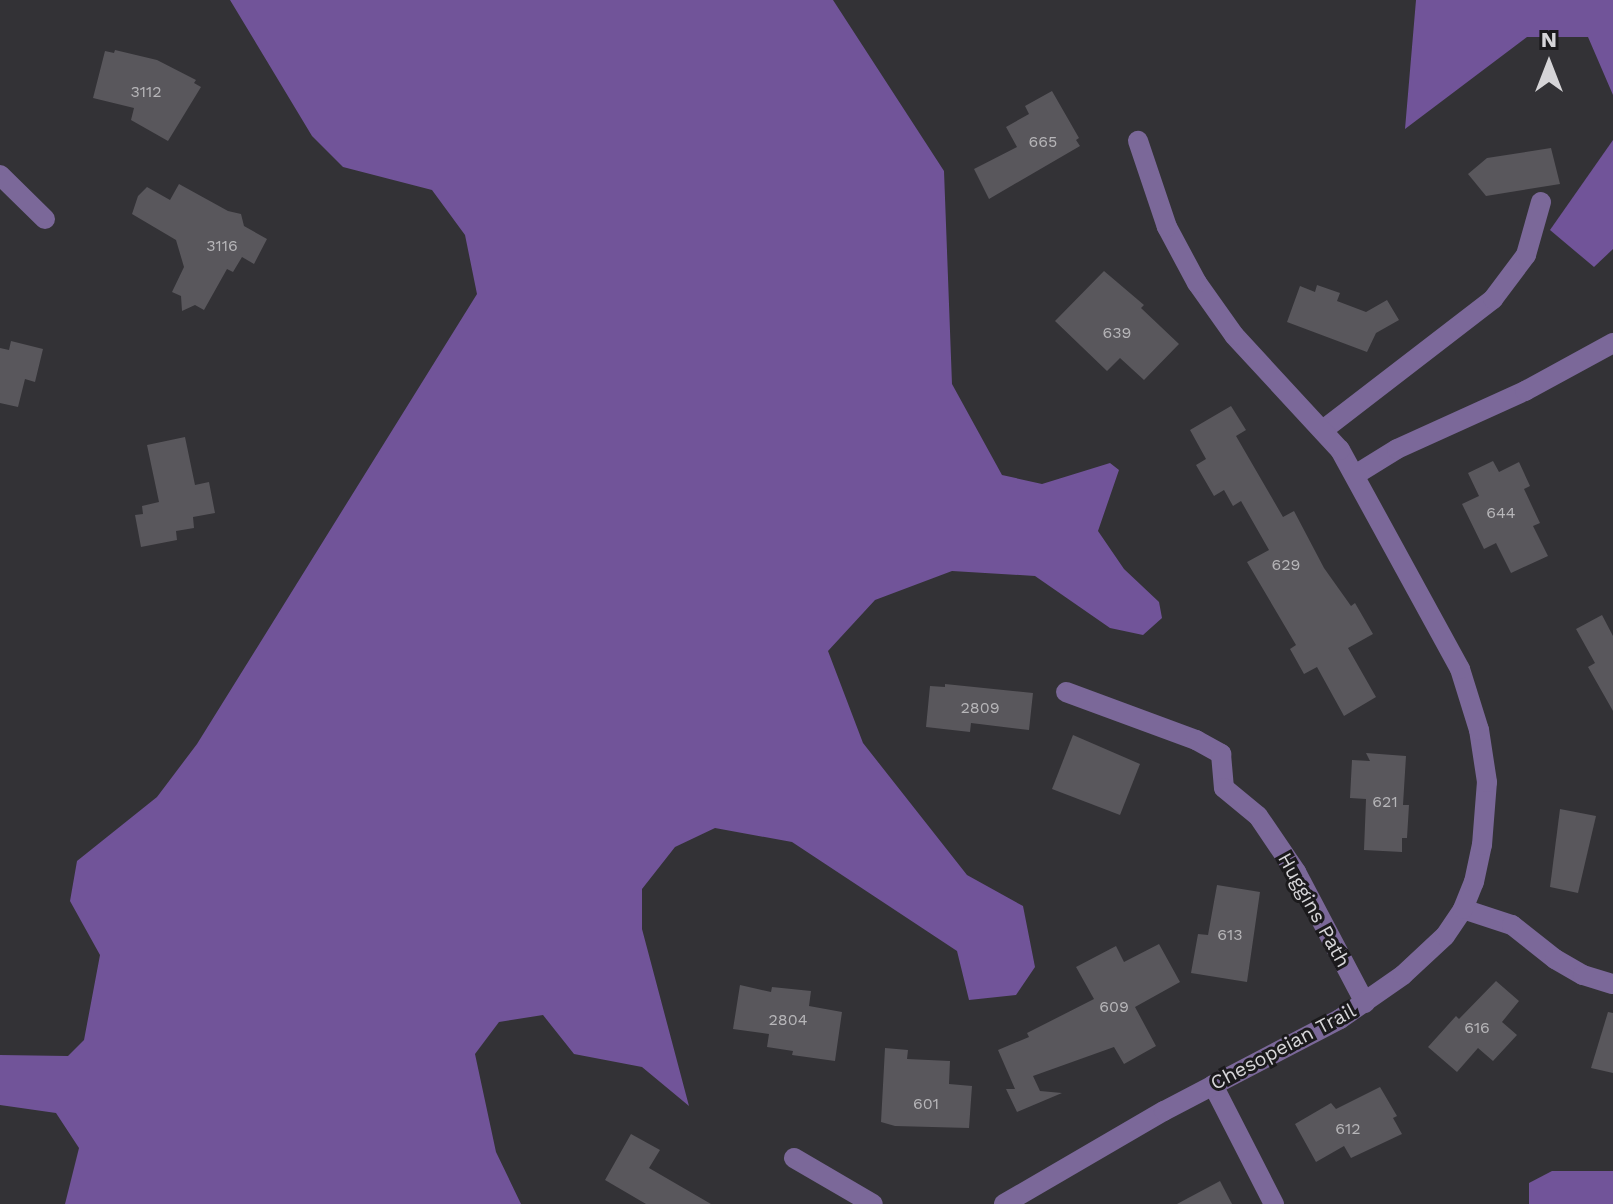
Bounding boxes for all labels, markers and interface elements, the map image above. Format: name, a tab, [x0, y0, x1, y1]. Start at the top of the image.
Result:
north arrow	[1509, 24, 1589, 104]
text: N	[1541, 27, 1557, 52]
house number: 3112	[130, 82, 162, 102]
house number: 665	[1029, 132, 1057, 152]
house number: 3116	[206, 236, 238, 256]
house number: 639	[1103, 323, 1131, 343]
house number: 644	[1486, 503, 1516, 523]
house number: 629	[1272, 555, 1300, 575]
house number: 2809	[960, 698, 1000, 718]
house number: 621	[1372, 792, 1398, 812]
street label: Huggins Path	[1273, 849, 1355, 971]
house number: 613	[1217, 925, 1243, 945]
house number: 609	[1099, 997, 1129, 1017]
street label: Chesopeian Trail	[1206, 999, 1360, 1095]
house number: 2804	[769, 1010, 807, 1030]
house number: 616	[1464, 1018, 1490, 1038]
house number: 601	[913, 1094, 939, 1114]
house number: 612	[1335, 1119, 1361, 1139]

